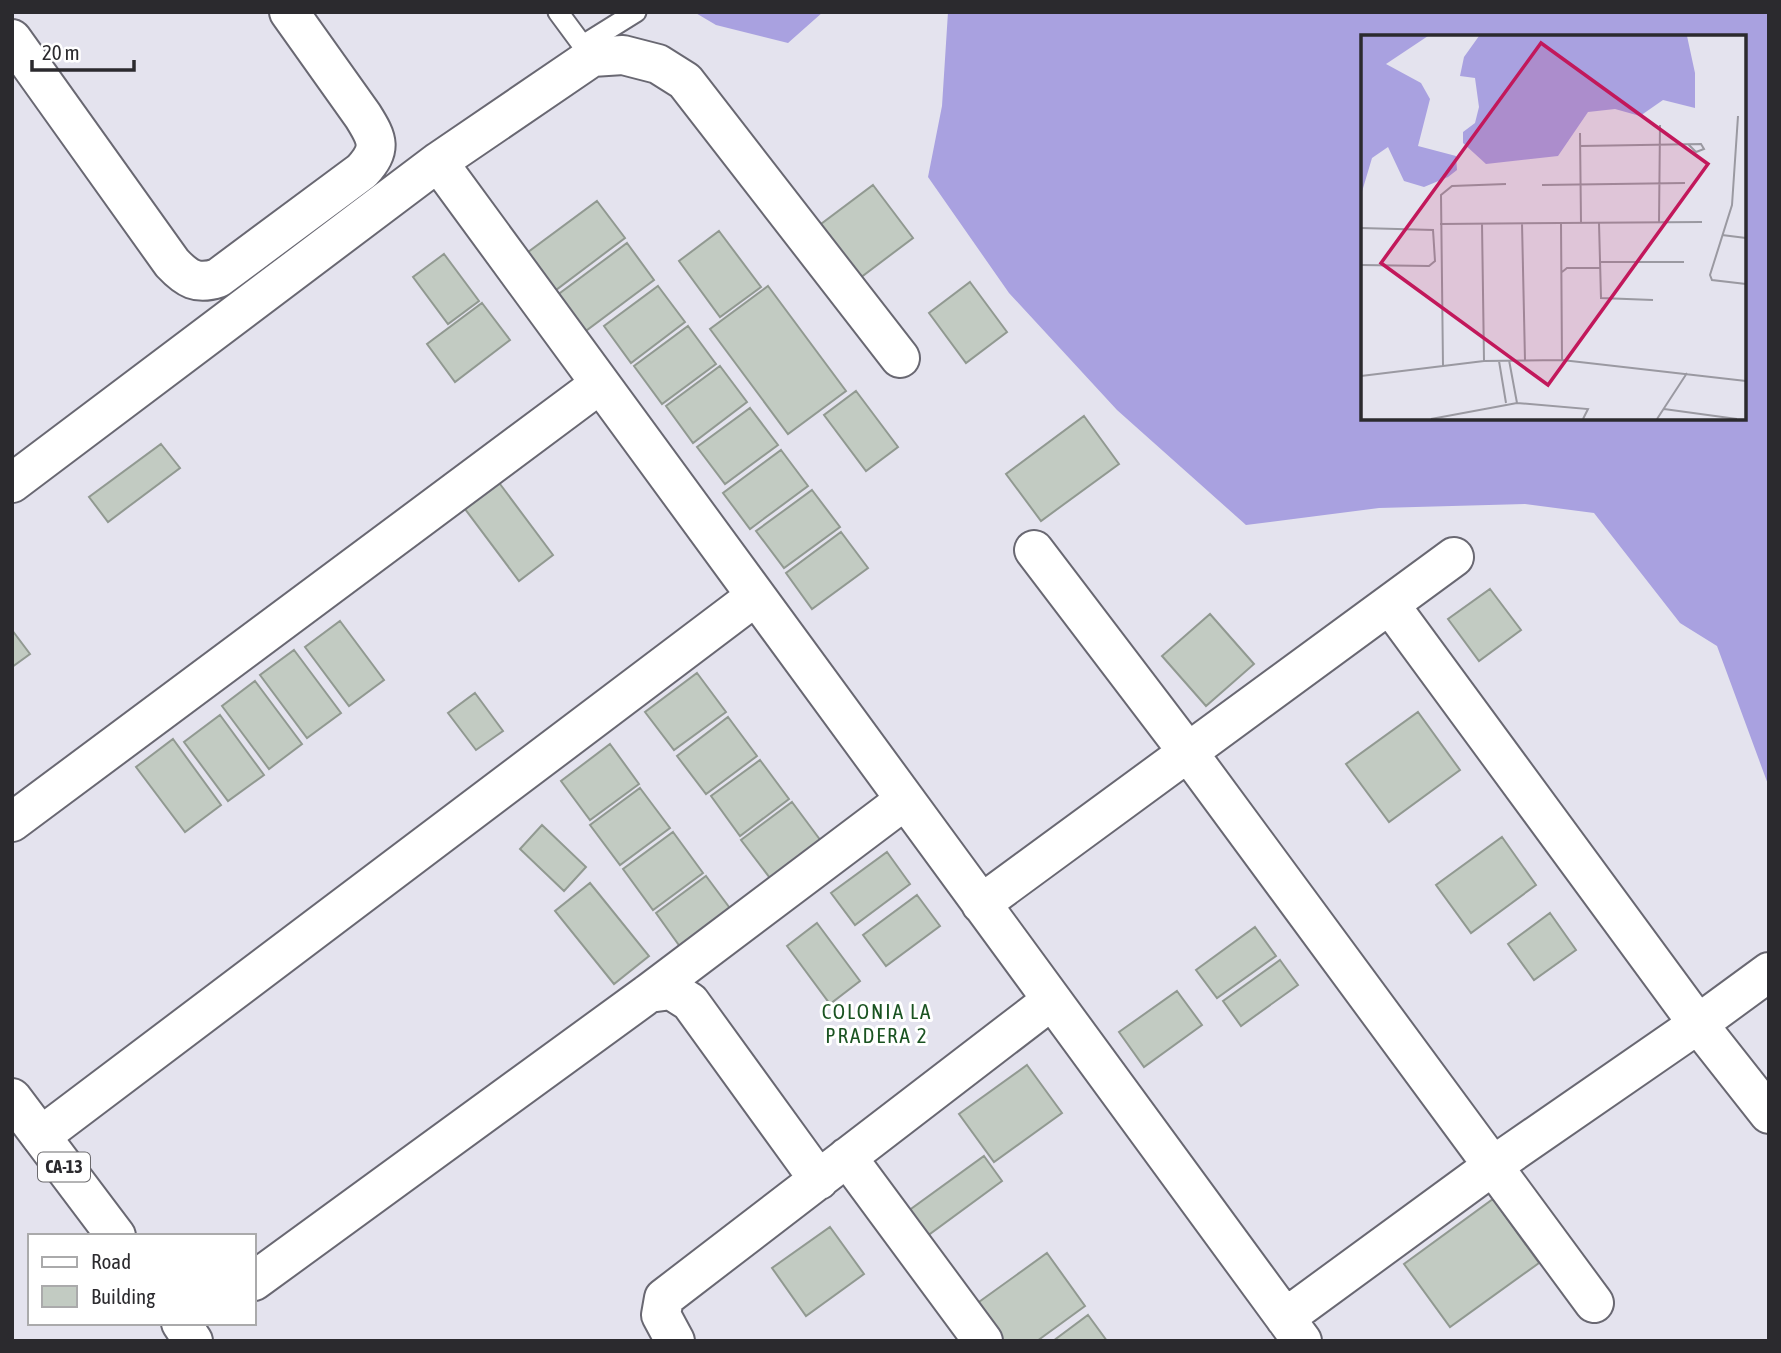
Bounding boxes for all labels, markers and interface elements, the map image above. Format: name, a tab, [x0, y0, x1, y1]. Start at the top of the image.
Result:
scale bar	[32, 28, 133, 72]
inset map	[1361, 35, 1746, 420]
text: 20 m	[42, 40, 80, 64]
district label: COLONIA LA PRADERA 2	[822, 999, 932, 1047]
road number: CA-13	[38, 1152, 90, 1182]
legend	[28, 1234, 256, 1325]
text: Road	[91, 1249, 131, 1273]
text: Building	[91, 1284, 155, 1308]

